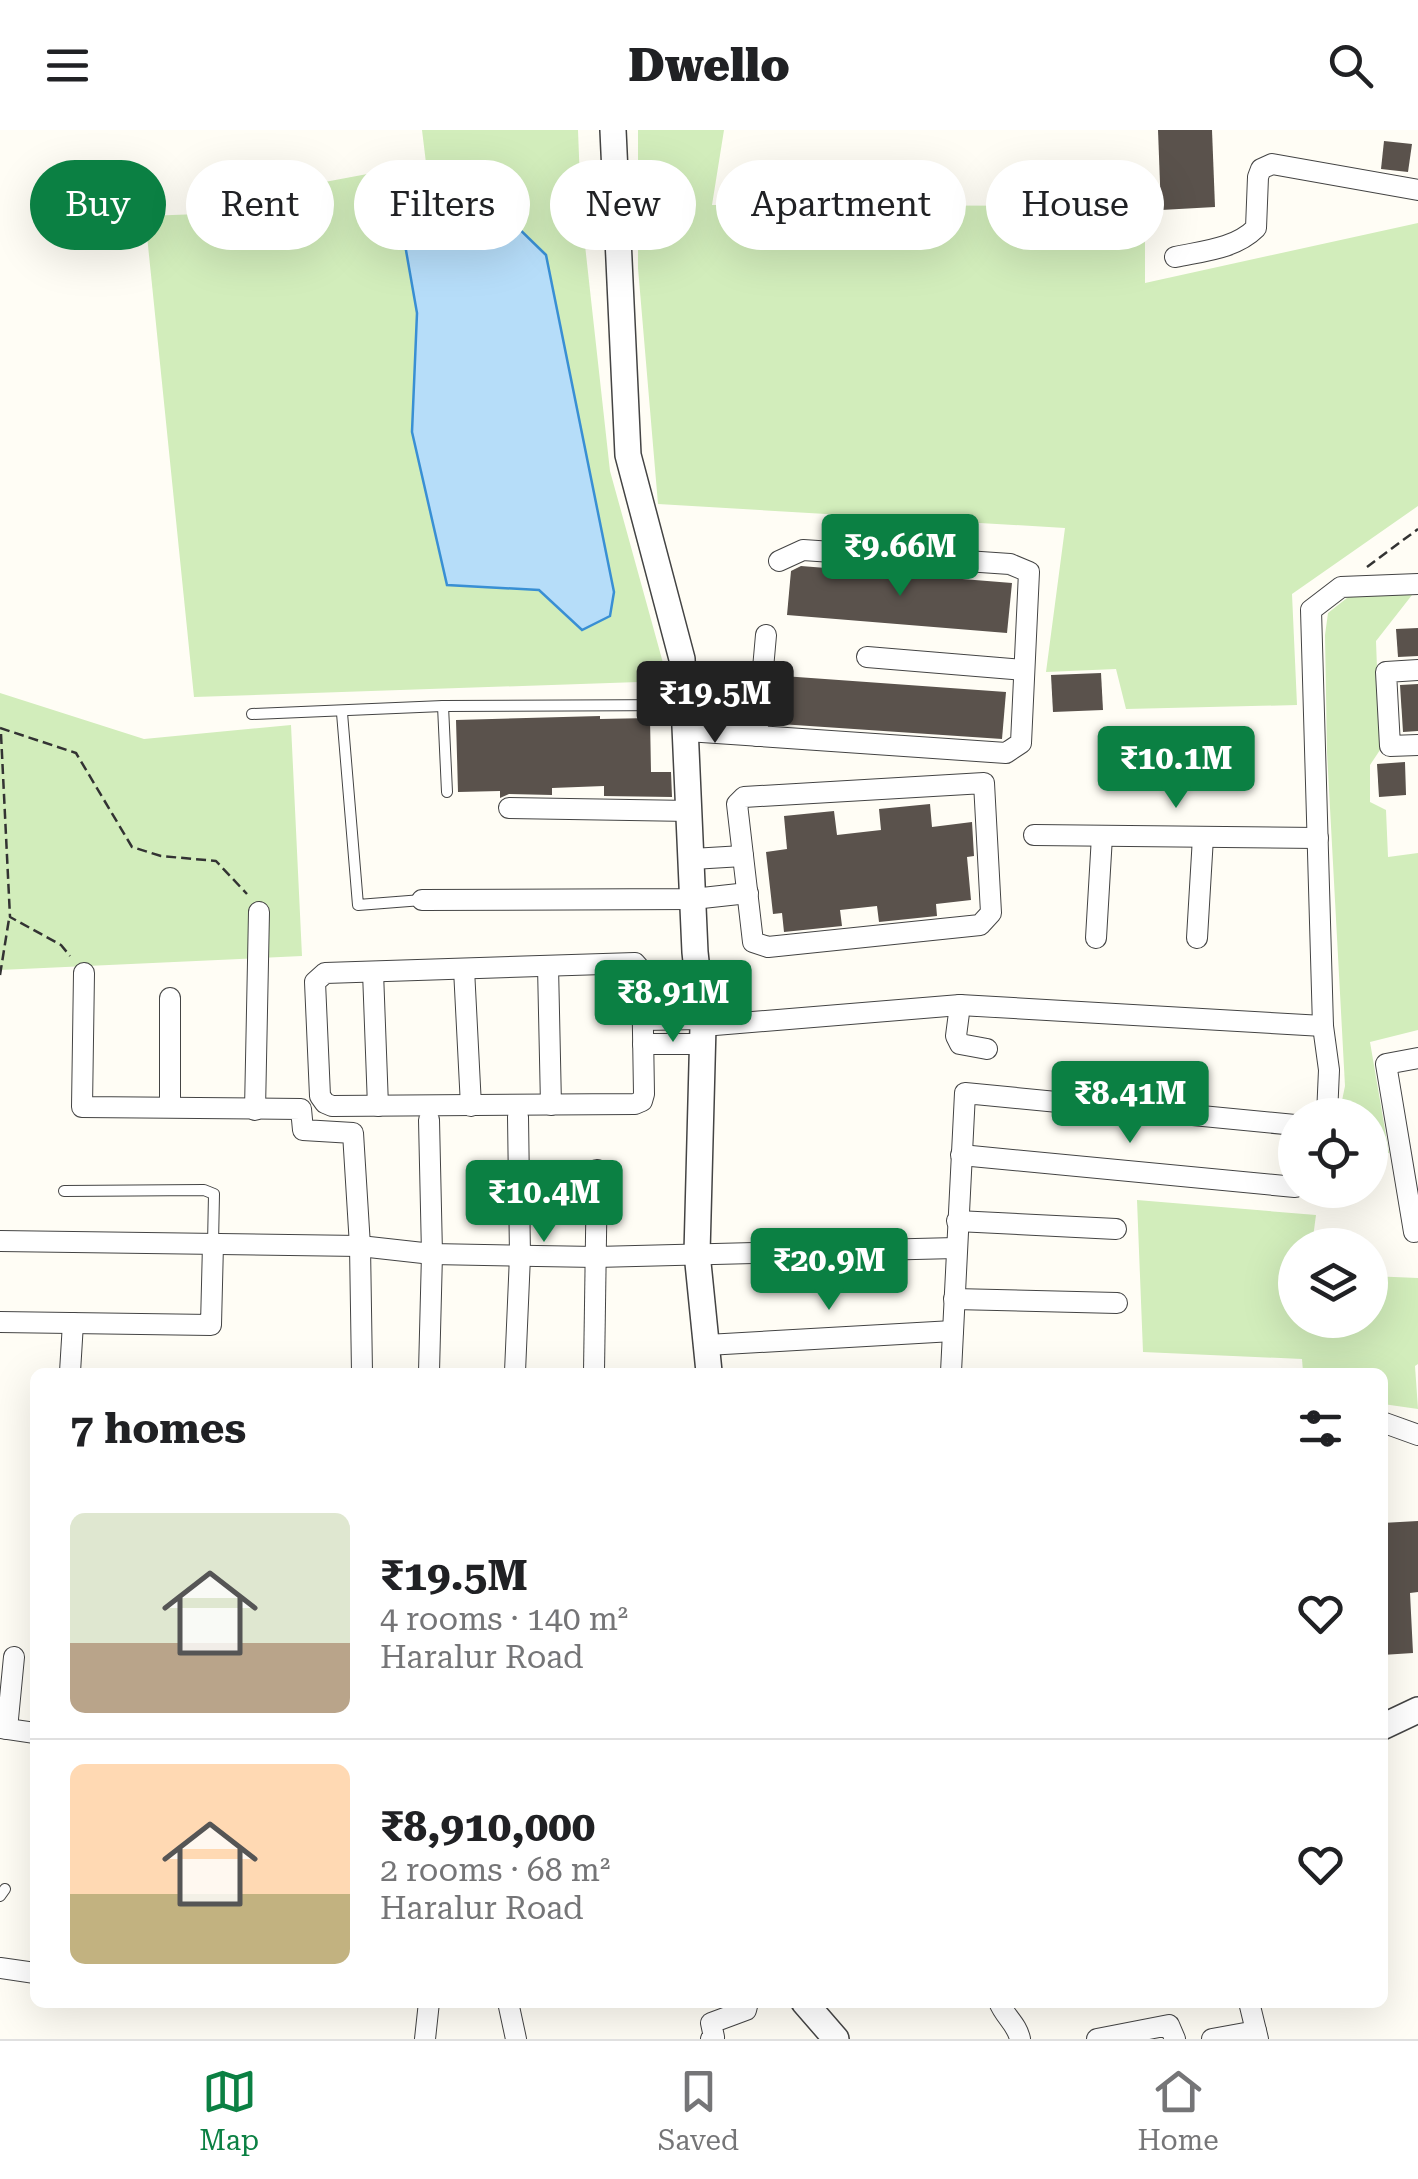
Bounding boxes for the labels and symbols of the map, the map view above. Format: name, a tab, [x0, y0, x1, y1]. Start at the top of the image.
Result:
pin: ₹9.66M	[819, 514, 981, 599]
pin: ₹19.5M	[634, 661, 796, 746]
pin: ₹10.1M	[1095, 726, 1257, 811]
pin: ₹8.91M	[592, 960, 754, 1045]
pin: ₹8.41M	[1049, 1061, 1211, 1146]
pin: ₹10.4M	[463, 1160, 625, 1245]
pin: ₹20.9M	[748, 1228, 910, 1313]

